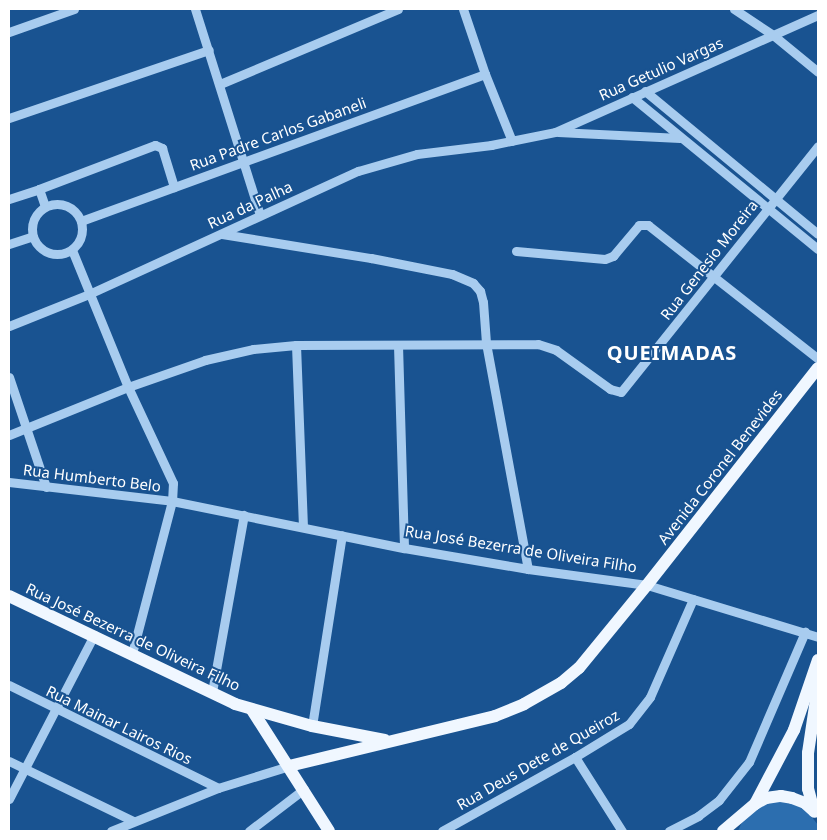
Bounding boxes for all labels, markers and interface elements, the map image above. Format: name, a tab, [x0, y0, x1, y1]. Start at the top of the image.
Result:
street label: Rua Getulio Vargas	[596, 34, 726, 104]
street label: Rua Padre Carlos Gabaneli	[187, 94, 369, 174]
street label: Rua da Palha	[205, 178, 295, 232]
street label: Rua Genesio Moreira	[657, 196, 761, 324]
district label: QUEIMADAS	[606, 340, 738, 364]
street label: Avenida Coronel Benevides	[654, 386, 786, 548]
street label: Rua Humberto Belo	[22, 461, 162, 495]
street label: Rua José Bezerra de Oliveira Filho	[404, 522, 638, 576]
street label: Rua José Bezerra de Oliveira Filho	[23, 579, 243, 695]
street label: Rua Mainar Lairos Rios	[43, 682, 195, 768]
street label: Rua Deus Dete de Queiroz	[454, 706, 622, 814]

